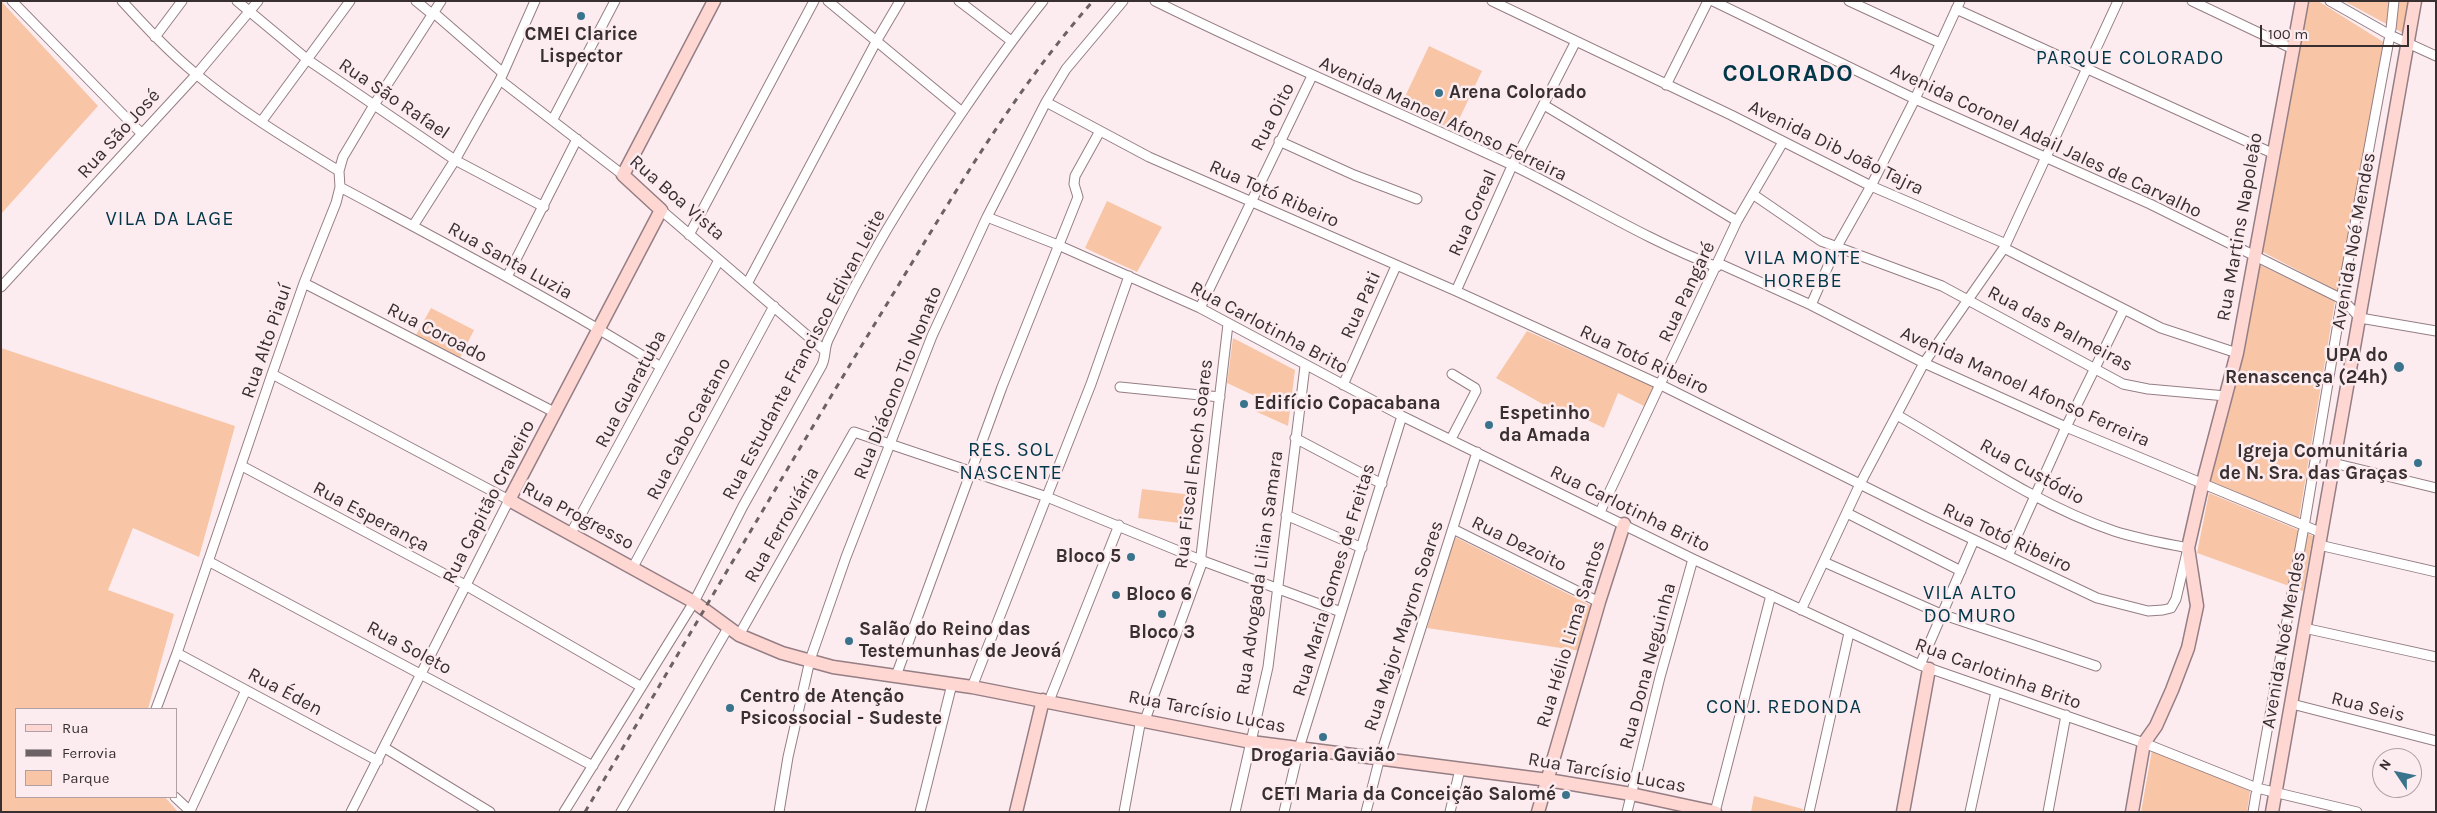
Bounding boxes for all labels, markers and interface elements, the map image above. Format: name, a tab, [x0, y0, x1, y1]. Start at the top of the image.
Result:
marker: CMEI Clarice Lispector	[575, 10, 587, 22]
scale bar	[2262, 15, 2411, 47]
place label: CMEI Clarice Lispector	[524, 24, 638, 68]
text: 100 m	[2268, 25, 2308, 43]
district label: PARQUE COLORADO	[2034, 46, 2226, 70]
street label: Avenida Manoel Afonso Ferreira	[1315, 51, 1571, 187]
street label: Rua São Rafael	[334, 53, 454, 145]
street label: Avenida Coronel Adail Jales de Carvalho	[1887, 59, 2205, 223]
district label: COLORADO	[1721, 60, 1855, 88]
street label: Rua Oito	[1246, 79, 1300, 155]
place label: Arena Colorado	[1449, 82, 1586, 104]
street label: Rua São José	[73, 84, 165, 184]
marker: Arena Colorado	[1433, 87, 1445, 99]
street label: Avenida Dib João Tajra	[1745, 96, 1927, 200]
street label: Rua Martins Napoleão	[2212, 131, 2268, 323]
street label: Rua Boa Vista	[625, 150, 729, 246]
street label: Avenida Noé Mendes	[2327, 151, 2381, 331]
street label: Rua Totó Ribeiro	[1206, 155, 1342, 233]
street label: Rua Coreal	[1444, 166, 1502, 260]
street label: Rua Estudante Francisco Edivan Leite	[717, 206, 891, 504]
district label: VILA DA LAGE	[104, 207, 236, 231]
street label: Rua Santa Luzia	[444, 217, 576, 305]
street label: Rua Pangaré	[1654, 238, 1720, 346]
district label: VILA MONTE HOREBE	[1743, 246, 1863, 293]
street label: Rua Pati	[1336, 268, 1386, 342]
street label: Rua Carlotinha Brito	[1186, 277, 1352, 379]
street label: Rua Alto Piauí	[237, 280, 297, 402]
street label: Rua das Palmeiras	[1984, 281, 2136, 377]
street label: Rua Diácono Tio Nonato	[849, 283, 947, 483]
street label: Rua Coroado	[383, 298, 491, 368]
street label: Rua Totó Ribeiro	[1576, 320, 1712, 400]
street label: Avenida Manoel Afonso Ferreira	[1897, 322, 2153, 452]
street label: Rua Guaratuba	[590, 326, 672, 452]
place label: UPA do Renascença (24h)	[2225, 345, 2388, 389]
street label: Rua Cabo Caetano	[642, 354, 736, 504]
street label: Rua Fiscal Enoch Soares	[1170, 358, 1218, 570]
marker: UPA do Renascença (24h)	[2392, 360, 2406, 374]
place label: Edifício Copacabana	[1254, 393, 1441, 415]
marker: Edifício Copacabana	[1238, 398, 1250, 410]
place label: Espetinho da Amada	[1499, 403, 1590, 447]
street label: Rua Capitão Craveiro	[438, 416, 540, 588]
marker: Espetinho da Amada	[1483, 419, 1495, 431]
street label: Rua Custódio	[1976, 434, 2088, 510]
district label: RES. SOL NASCENTE	[958, 438, 1064, 485]
place label: Igreja Comunitária de N. Sra. das Graças	[2219, 441, 2408, 485]
street label: Rua Advogada Lilian Samara	[1232, 449, 1288, 697]
marker: Igreja Comunitária de N. Sra. das Graças	[2412, 457, 2424, 469]
street label: Rua Carlotinha Brito	[1546, 460, 1714, 558]
street label: Rua Maria Gomes de Freitas	[1288, 461, 1380, 699]
street label: Rua Ferroviária	[740, 463, 824, 587]
street label: Rua Esperança	[309, 477, 433, 557]
street label: Rua Progresso	[518, 477, 638, 555]
street label: Rua Totó Ribeiro	[1939, 498, 2075, 578]
street label: Rua Dezoito	[1468, 511, 1570, 577]
street label: Rua Major Mayron Soares	[1359, 518, 1449, 734]
street label: Rua Hélio Lima Santos	[1532, 538, 1610, 730]
place label: Bloco 5	[1055, 546, 1121, 568]
street label: Avenida Noé Mendes	[2257, 550, 2311, 730]
marker: Bloco 5	[1125, 551, 1137, 563]
street label: Rua Dona Neguinha	[1615, 580, 1681, 752]
district label: VILA ALTO DO MURO	[1922, 581, 2018, 628]
place label: Bloco 6	[1126, 584, 1192, 606]
marker: Bloco 6	[1110, 589, 1122, 601]
marker: Bloco 3	[1156, 608, 1168, 620]
street label: Rua Soleto	[363, 616, 455, 680]
place label: Salão do Reino das Testemunhas de Jeová	[859, 619, 1062, 663]
place label: Bloco 3	[1129, 622, 1195, 644]
street label: Rua Carlotinha Brito	[1912, 633, 2084, 715]
marker: Salão do Reino das Testemunhas de Jeová	[843, 635, 855, 647]
street label: Rua Éden	[244, 663, 326, 721]
place label: Centro de Atenção Psicossocial - Sudeste	[740, 686, 942, 730]
street label: Rua Tarcísio Lucas	[1126, 686, 1288, 738]
street label: Rua Seis	[2329, 687, 2407, 727]
district label: CONJ. REDONDA	[1704, 695, 1864, 719]
marker: Centro de Atenção Psicossocial - Sudeste	[724, 702, 736, 714]
legend	[15, 708, 178, 798]
text: Rua	[62, 719, 89, 737]
marker: Drogaria Gavião	[1317, 731, 1329, 743]
text: Ferrovia	[62, 744, 116, 762]
place label: Drogaria Gavião	[1251, 745, 1395, 767]
street label: Rua Tarcísio Lucas	[1526, 748, 1688, 798]
north arrow	[2372, 748, 2422, 798]
text: N	[2375, 756, 2395, 774]
text: Parque	[62, 769, 110, 787]
place label: CETI Maria da Conceição Salomé	[1262, 784, 1556, 806]
marker: CETI Maria da Conceição Salomé	[1560, 789, 1572, 801]

